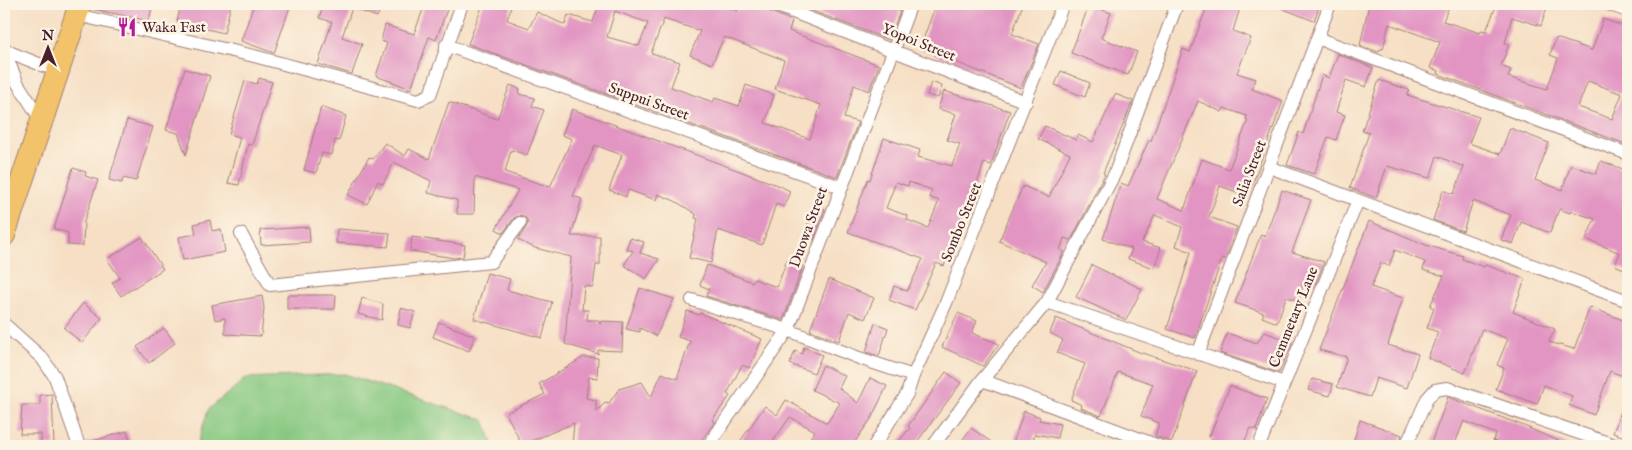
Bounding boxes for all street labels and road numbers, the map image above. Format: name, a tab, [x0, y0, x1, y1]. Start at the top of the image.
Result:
street label: Yopoi Street	[879, 19, 959, 66]
street label: Suppui Street	[606, 78, 692, 125]
street label: Salia Street	[1228, 137, 1271, 209]
street label: Sombo Street	[937, 180, 986, 265]
street label: Duowa Street	[785, 184, 832, 270]
street label: Cemmetary Lane	[1265, 264, 1322, 371]

